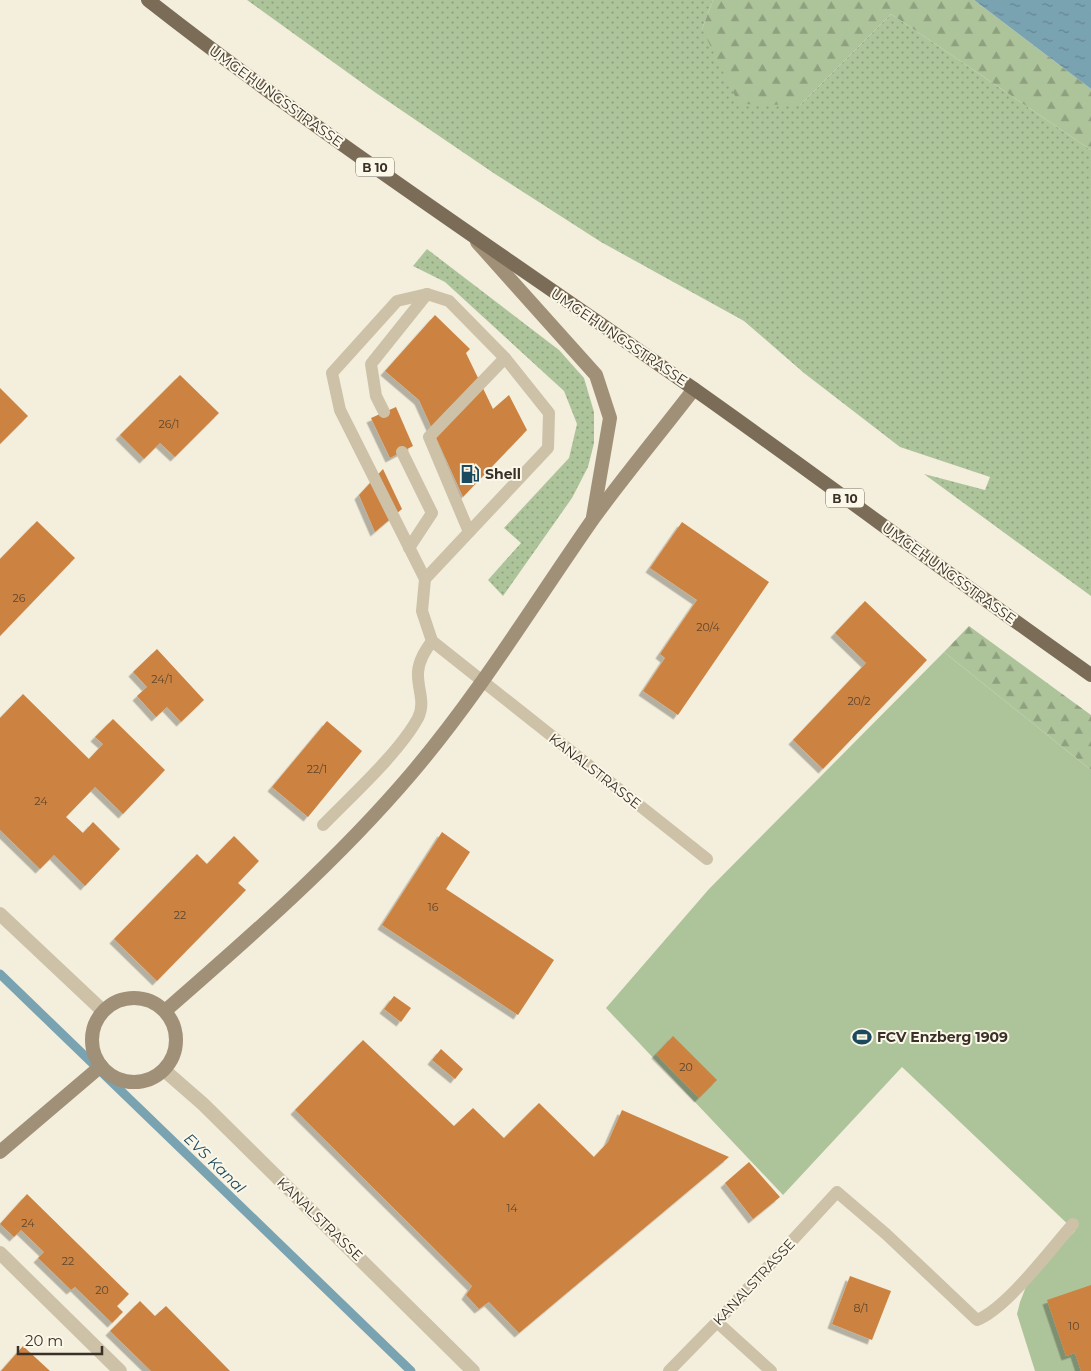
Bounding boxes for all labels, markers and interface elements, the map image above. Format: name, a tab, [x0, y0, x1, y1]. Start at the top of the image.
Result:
street label: UMGEHUNGSSTRASSE	[206, 41, 346, 151]
road number: B 10	[356, 158, 394, 176]
street label: UMGEHUNGSSTRASSE	[547, 284, 691, 390]
house number: 26/1	[158, 417, 180, 431]
fuel station icon: Shell	[459, 463, 481, 485]
place label: Shell	[485, 465, 521, 483]
road number: B 10	[826, 488, 864, 508]
street label: UMGEHUNGSSTRASSE	[879, 518, 1019, 628]
house number: 26	[13, 591, 26, 605]
house number: 20/4	[696, 620, 720, 634]
house number: 24/1	[151, 672, 173, 686]
house number: 20/2	[847, 694, 871, 708]
street label: KANALSTRASSE	[545, 729, 645, 813]
house number: 22/1	[307, 762, 327, 776]
house number: 24	[34, 794, 48, 808]
house number: 16	[428, 900, 439, 914]
house number: 22	[174, 908, 186, 922]
sports icon: FCV Enzberg 1909	[851, 1026, 873, 1048]
place label: FCV Enzberg 1909	[877, 1028, 1008, 1046]
house number: 20	[679, 1060, 693, 1074]
water label: EVS Kanal	[180, 1129, 250, 1197]
street label: KANALSTRASSE	[273, 1173, 367, 1265]
house number: 14	[506, 1201, 518, 1215]
house number: 24	[21, 1216, 35, 1230]
street label: KANALSTRASSE	[709, 1235, 799, 1329]
house number: 22	[62, 1254, 74, 1268]
house number: 20	[95, 1283, 109, 1297]
house number: 8/1	[853, 1301, 869, 1315]
house number: 10	[1068, 1319, 1080, 1333]
scale bar	[18, 1324, 101, 1356]
text: 20 m	[25, 1331, 63, 1350]

